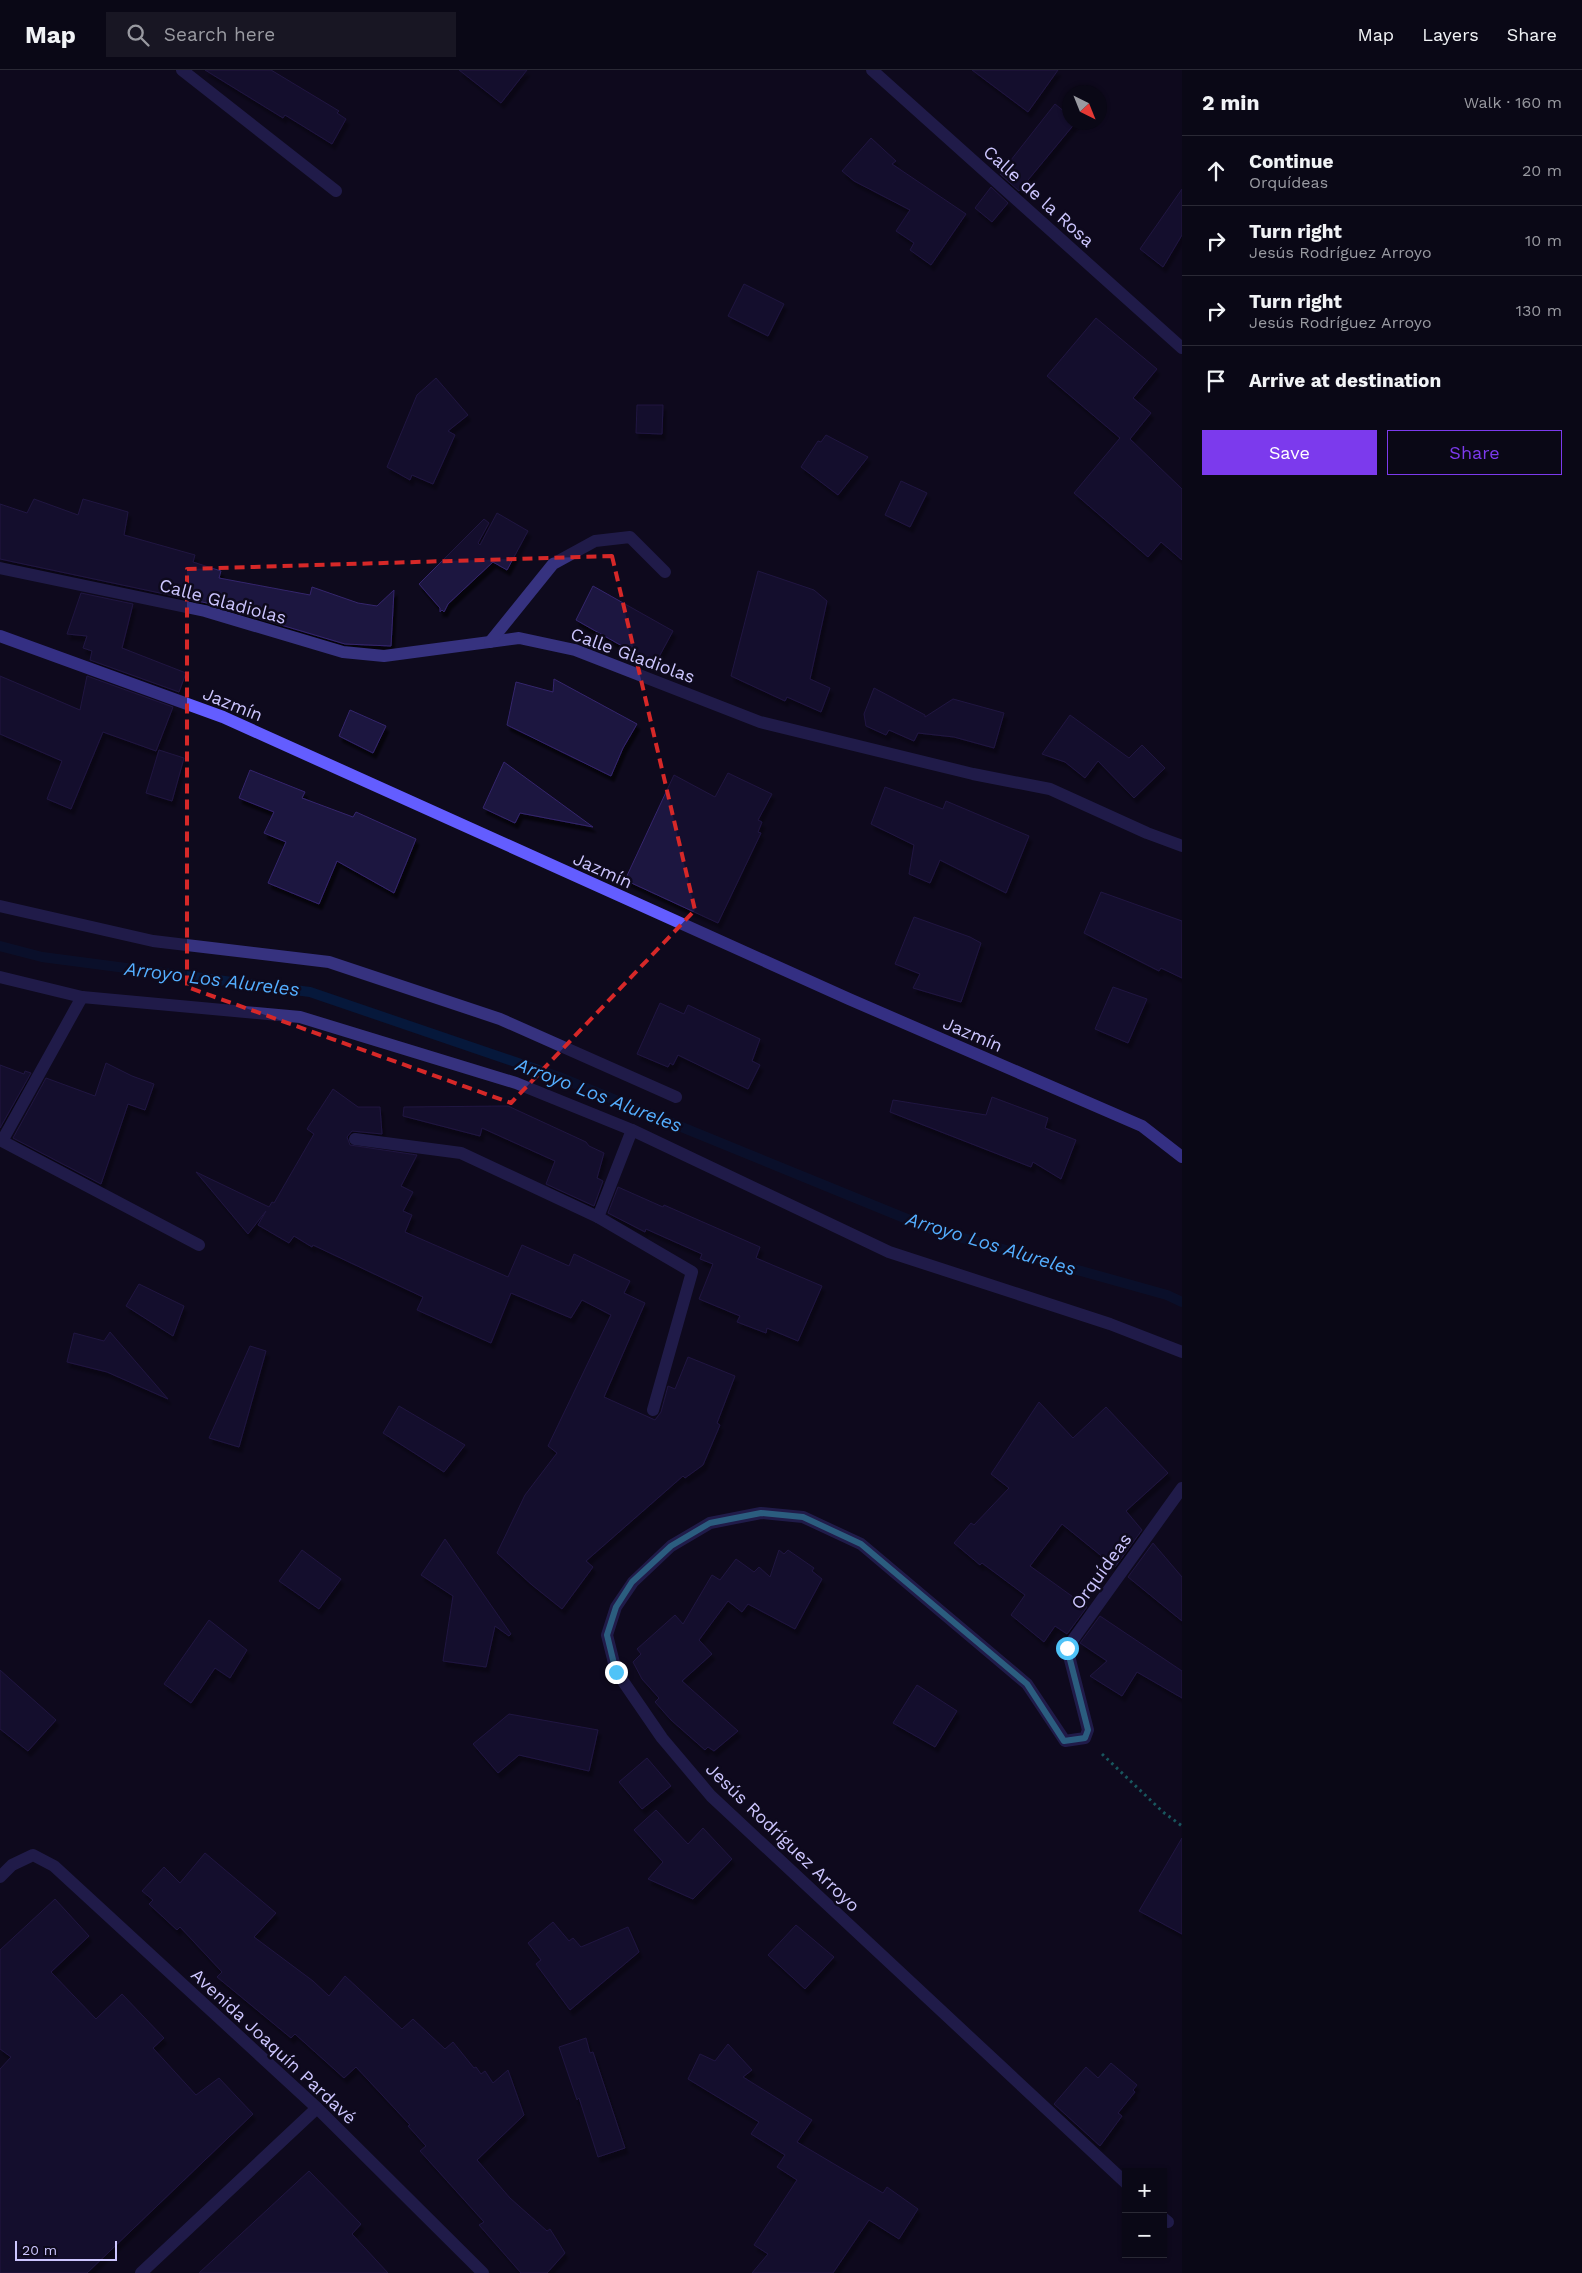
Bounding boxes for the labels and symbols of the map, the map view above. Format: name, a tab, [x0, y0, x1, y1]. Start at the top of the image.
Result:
north arrow	[1062, 85, 1107, 130]
street label: Calle de la Rosa	[979, 141, 1099, 251]
street label: Calle Gladiolas	[157, 574, 289, 628]
street label: Calle Gladiolas	[568, 623, 698, 687]
street label: Jazmín	[200, 683, 266, 725]
street label: Jazmín	[570, 848, 636, 892]
water label: Arroyo Los Alureles	[122, 957, 301, 1001]
street label: Jazmín	[940, 1012, 1006, 1056]
water label: Arroyo Los Alureles	[512, 1052, 686, 1137]
water label: Arroyo Los Alureles	[903, 1207, 1079, 1281]
street label: Orquídeas	[1066, 1529, 1136, 1613]
route start	[1056, 1637, 1079, 1660]
route end	[605, 1661, 628, 1684]
street label: Jesús Rodríguez Arroyo	[702, 1758, 864, 1916]
street label: Avenida Joaquín Pardavé	[187, 1964, 361, 2128]
scale bar	[15, 2238, 118, 2261]

